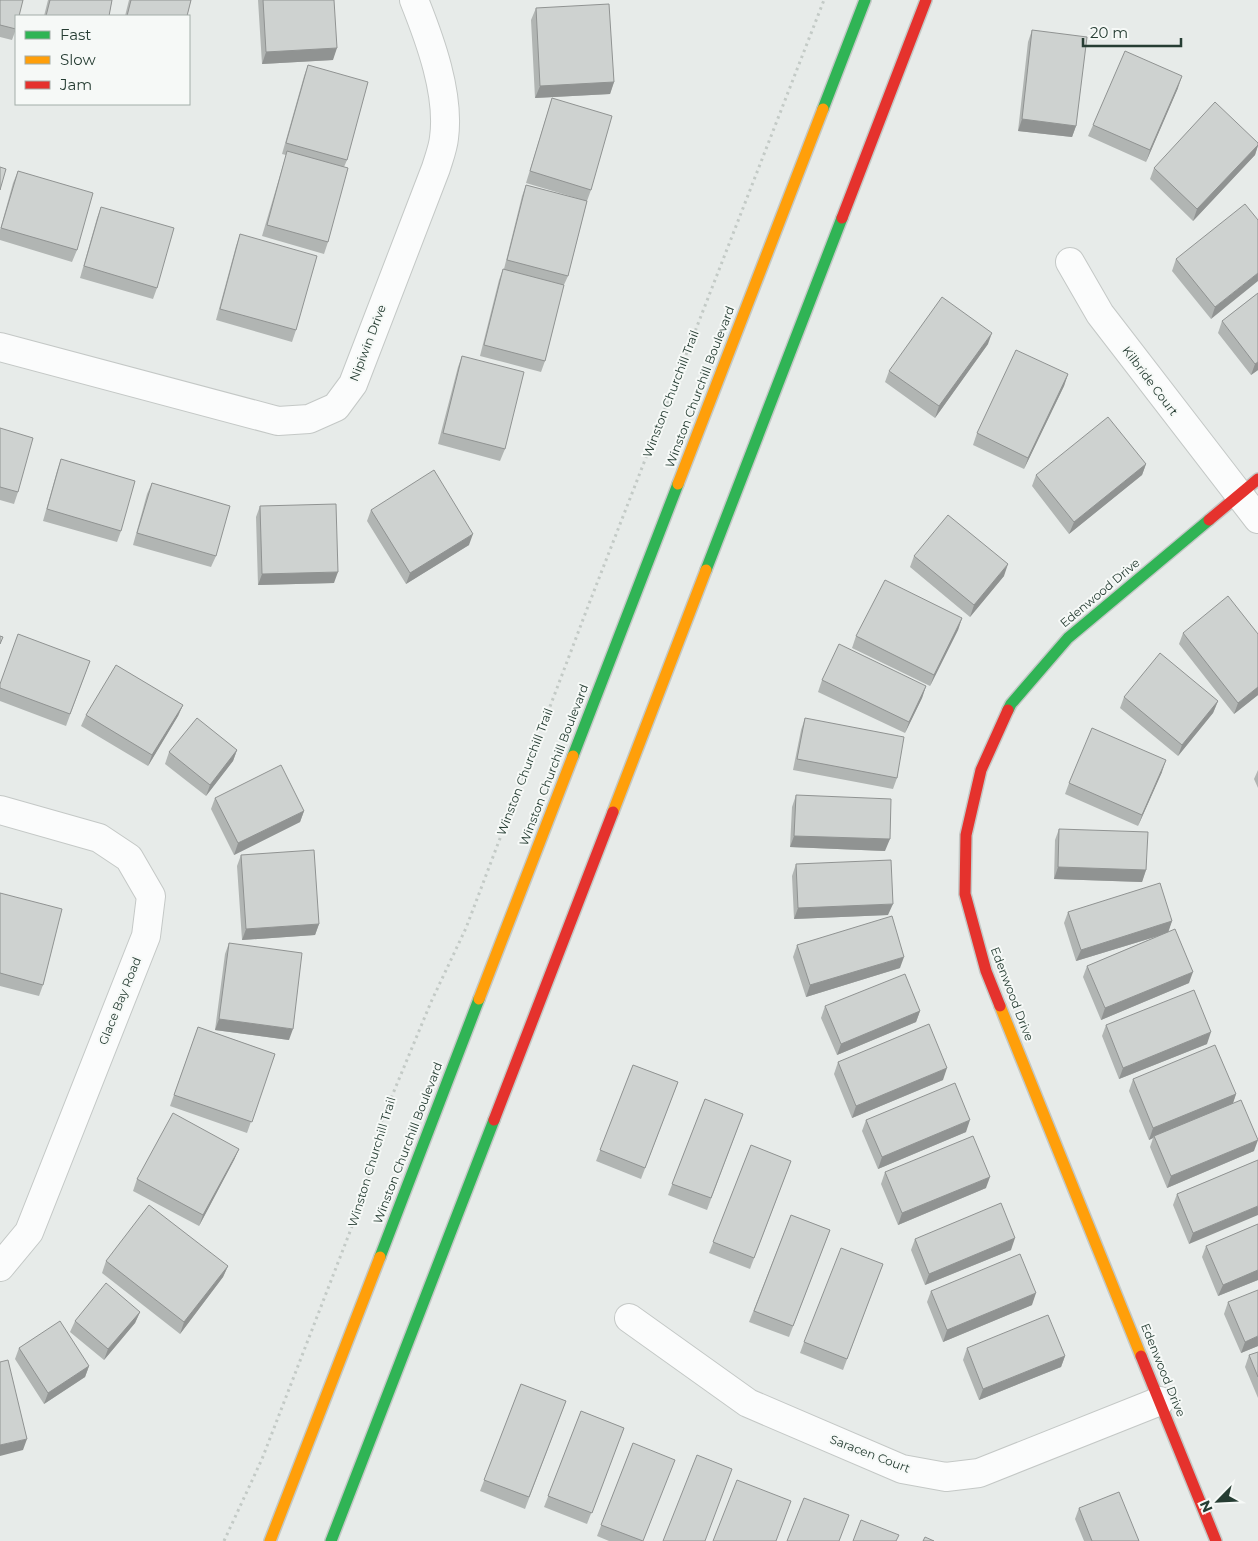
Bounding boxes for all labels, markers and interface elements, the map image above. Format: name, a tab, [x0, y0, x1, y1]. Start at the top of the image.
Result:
legend	[15, 15, 190, 105]
scale bar	[1083, 15, 1180, 47]
text: 20 m	[1090, 23, 1128, 42]
text: Fast	[60, 25, 91, 44]
text: Slow	[60, 50, 96, 69]
text: Jam	[59, 75, 92, 94]
street label: Nipiwin Drive	[346, 302, 389, 383]
street label: Winston Churchill Boulevard	[662, 304, 737, 470]
street label: Winston Churchill Trail	[639, 328, 702, 460]
street label: Kilbride Court	[1119, 343, 1182, 419]
street label: Edenwood Drive	[1057, 555, 1143, 630]
street label: Winston Churchill Boulevard	[516, 682, 591, 848]
street label: Winston Churchill Trail	[493, 706, 556, 838]
street label: Edenwood Drive	[988, 945, 1037, 1043]
street label: Glace Bay Road	[95, 955, 144, 1047]
street label: Winston Churchill Boulevard	[370, 1060, 445, 1226]
street label: Winston Churchill Trail	[345, 1095, 398, 1229]
street label: Edenwood Drive	[1138, 1321, 1189, 1419]
street label: Saracen Court	[828, 1431, 913, 1476]
north arrow	[1193, 1476, 1243, 1526]
text: N	[1196, 1497, 1217, 1515]

